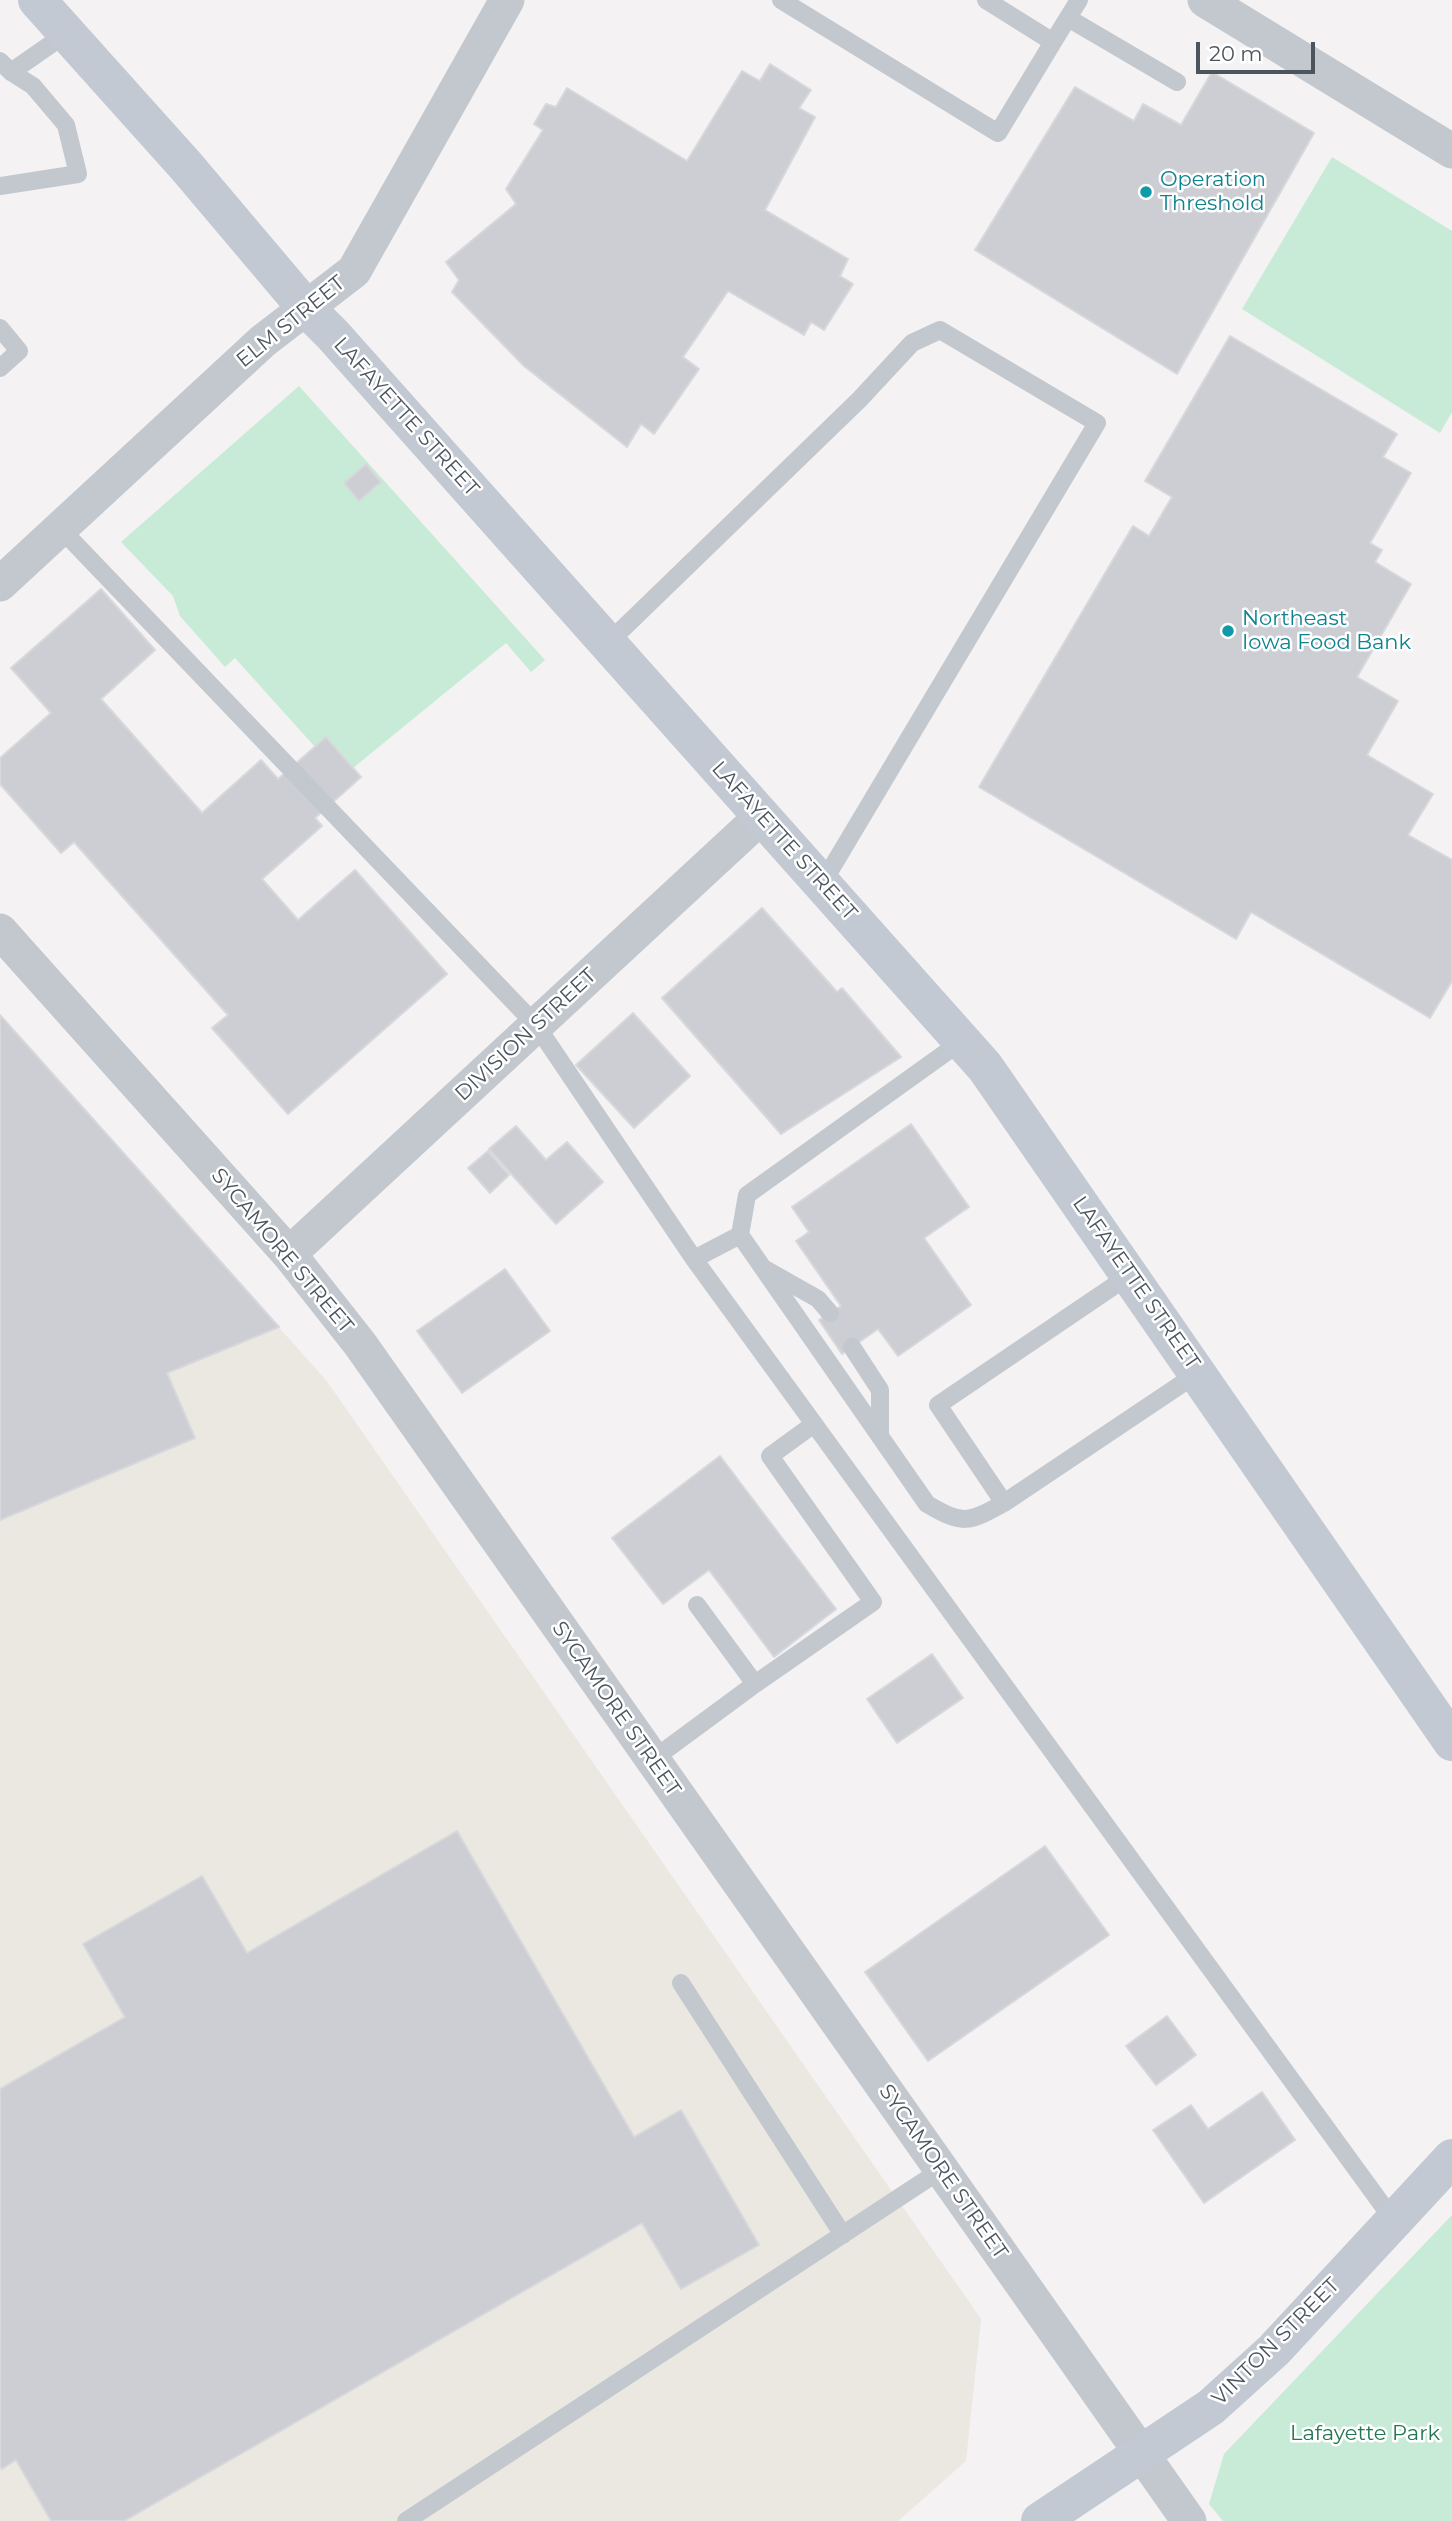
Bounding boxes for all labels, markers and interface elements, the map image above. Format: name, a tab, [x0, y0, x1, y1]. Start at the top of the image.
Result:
scale bar	[1200, 28, 1319, 72]
text: 20 m	[1209, 41, 1263, 66]
place label: Operation Threshold	[1160, 167, 1266, 217]
marker: Operation Threshold	[1138, 184, 1154, 200]
street label: ELM STREET	[232, 271, 350, 373]
street label: LAFAYETTE STREET	[328, 332, 484, 502]
place label: Northeast Iowa Food Bank	[1242, 606, 1411, 656]
marker: Northeast Iowa Food Bank	[1220, 623, 1236, 639]
street label: LAFAYETTE STREET	[706, 756, 862, 926]
street label: DIVISION STREET	[450, 963, 602, 1107]
street label: SYCAMORE STREET	[206, 1163, 358, 1339]
street label: LAFAYETTE STREET	[1067, 1192, 1205, 1374]
street label: SYCAMORE STREET	[546, 1617, 686, 1801]
street label: SYCAMORE STREET	[873, 2080, 1013, 2264]
street label: VINTON STREET	[1207, 2273, 1345, 2411]
park label: Lafayette Park	[1290, 2421, 1440, 2447]

